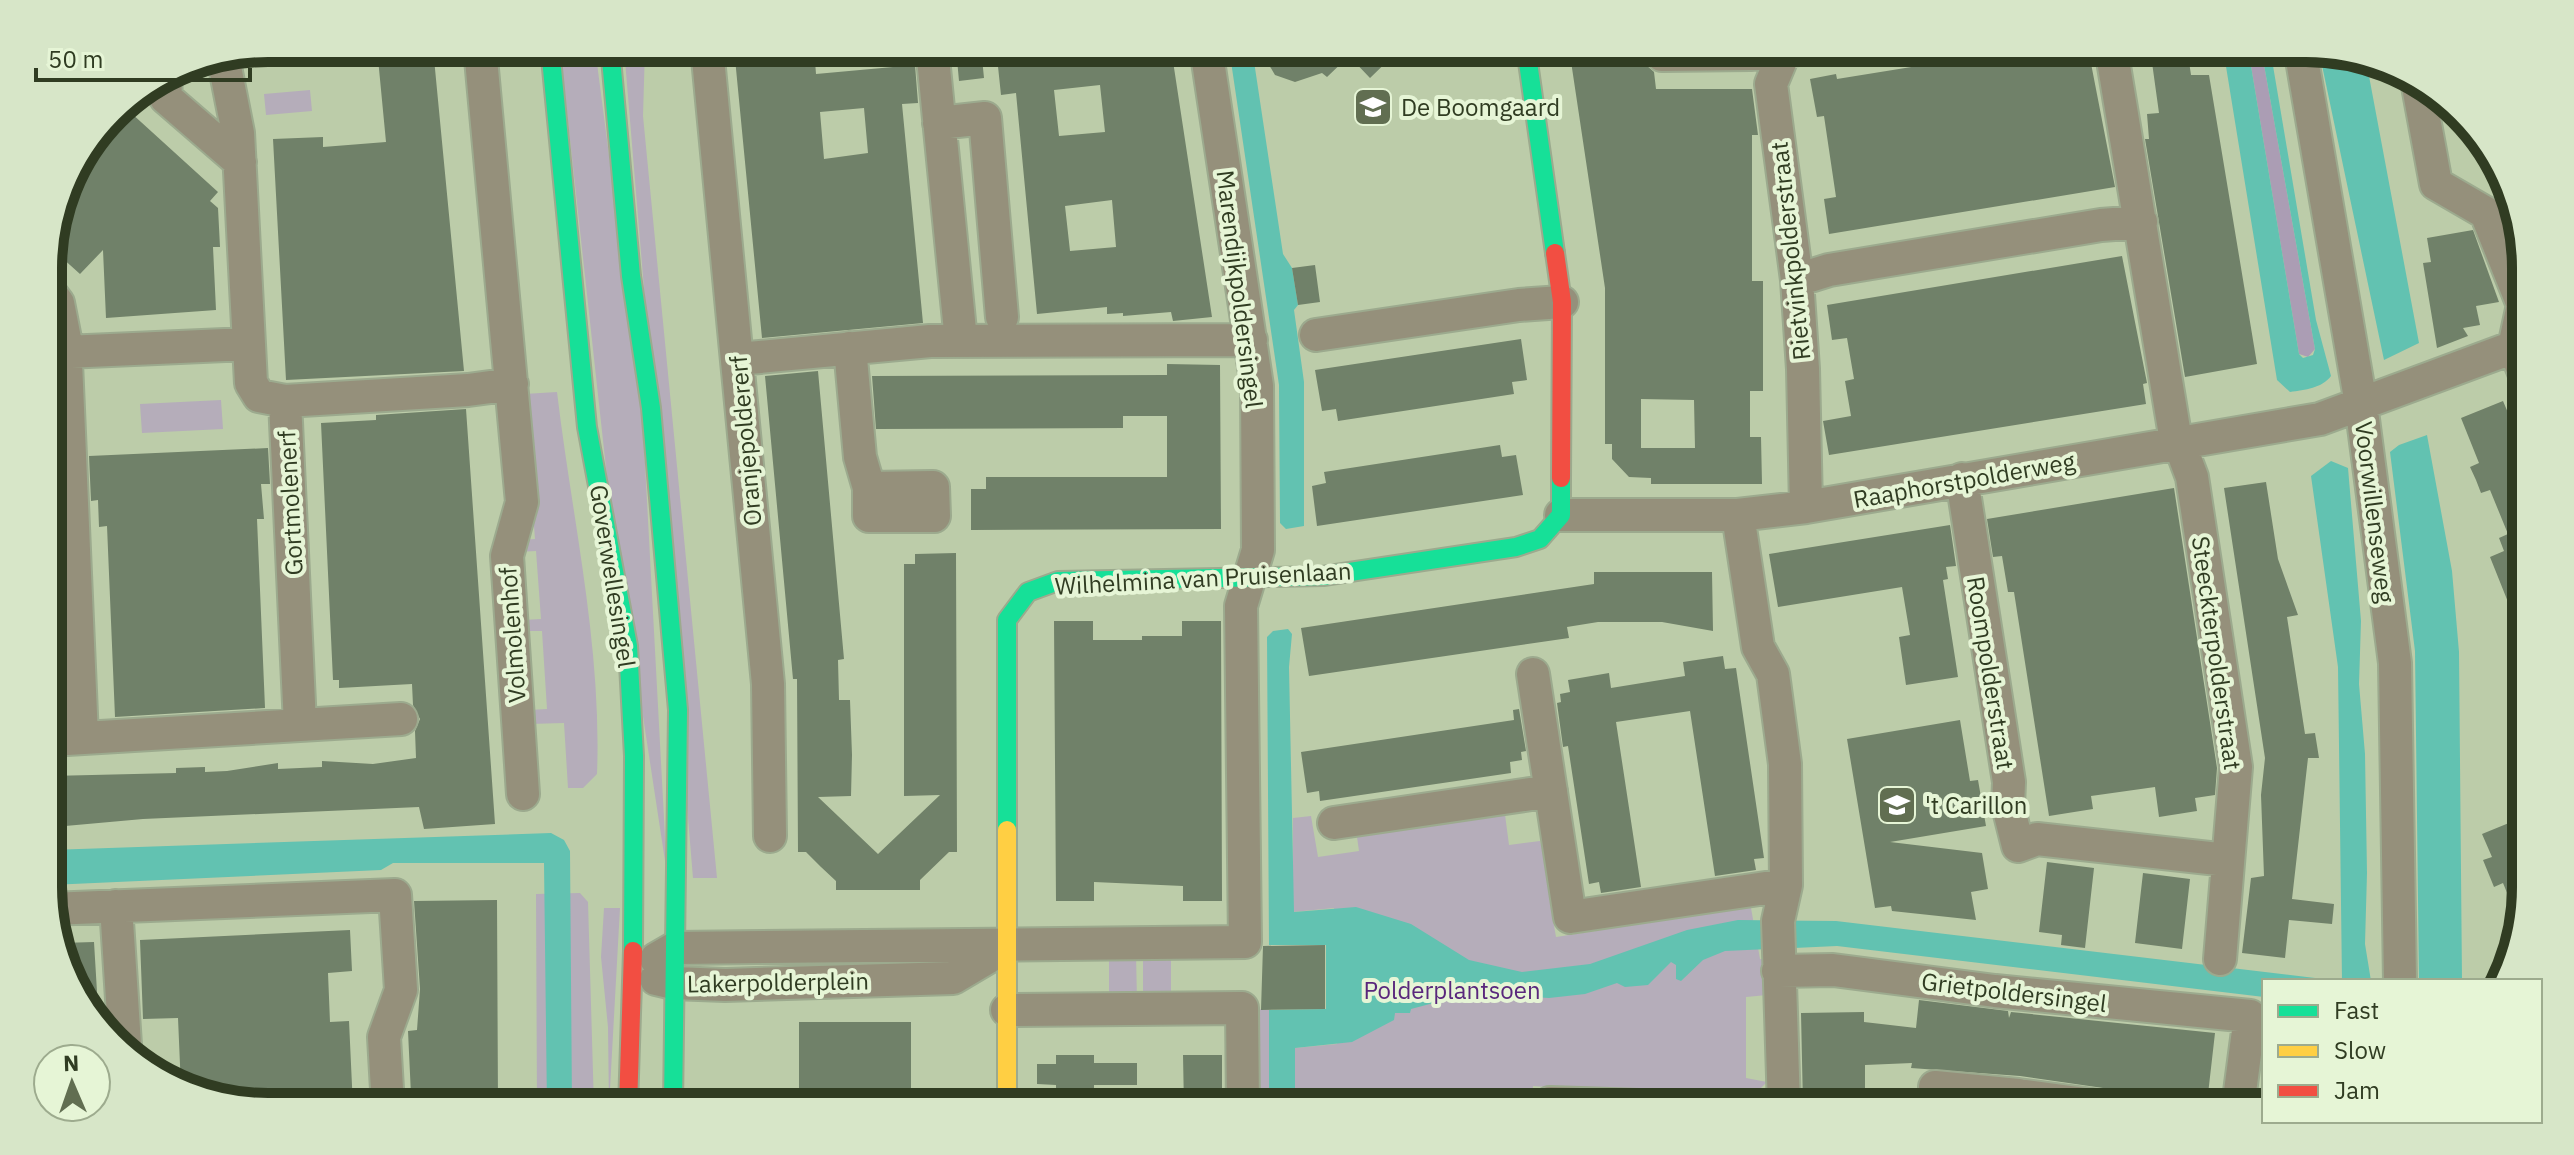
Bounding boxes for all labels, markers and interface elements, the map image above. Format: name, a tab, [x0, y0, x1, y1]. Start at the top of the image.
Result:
scale bar	[36, 32, 250, 82]
text: 50 m	[48, 43, 103, 75]
school or university icon: De Boomgaard	[1352, 86, 1394, 128]
place label: De Boomgaard	[1401, 91, 1560, 123]
street label: Rietvinkpolderstraat	[1763, 140, 1817, 362]
street label: Marendijkpoldersingel	[1210, 168, 1270, 410]
street label: Oranjepoldererf	[722, 354, 768, 527]
street label: Voorwillenseweg	[2348, 419, 2402, 605]
street label: Gortmolenerf	[270, 430, 310, 576]
street label: Raaphorstpolderweg	[1851, 445, 2078, 515]
street label: Goverwellesingel	[583, 482, 643, 670]
street label: Steeckterpolderstraat	[2185, 534, 2249, 772]
street label: Wilhelmina van Pruisenlaan	[1054, 554, 1352, 602]
street label: Volmolenhof	[491, 566, 533, 704]
street label: Roompolderstraat	[1960, 574, 2022, 772]
school or university icon: 't Carillon	[1876, 784, 1918, 826]
place label: 't Carillon	[1925, 789, 2027, 821]
street label: Lakerpolderplein	[687, 964, 869, 1000]
street label: Grietpoldersingel	[1920, 965, 2108, 1019]
park label: Polderplantsoen	[1363, 974, 1541, 1006]
legend	[2262, 979, 2542, 1123]
text: Fast	[2334, 994, 2379, 1026]
text: Slow	[2334, 1034, 2386, 1066]
north arrow	[32, 1043, 112, 1123]
text: N	[63, 1048, 80, 1077]
text: Jam	[2334, 1074, 2380, 1106]

